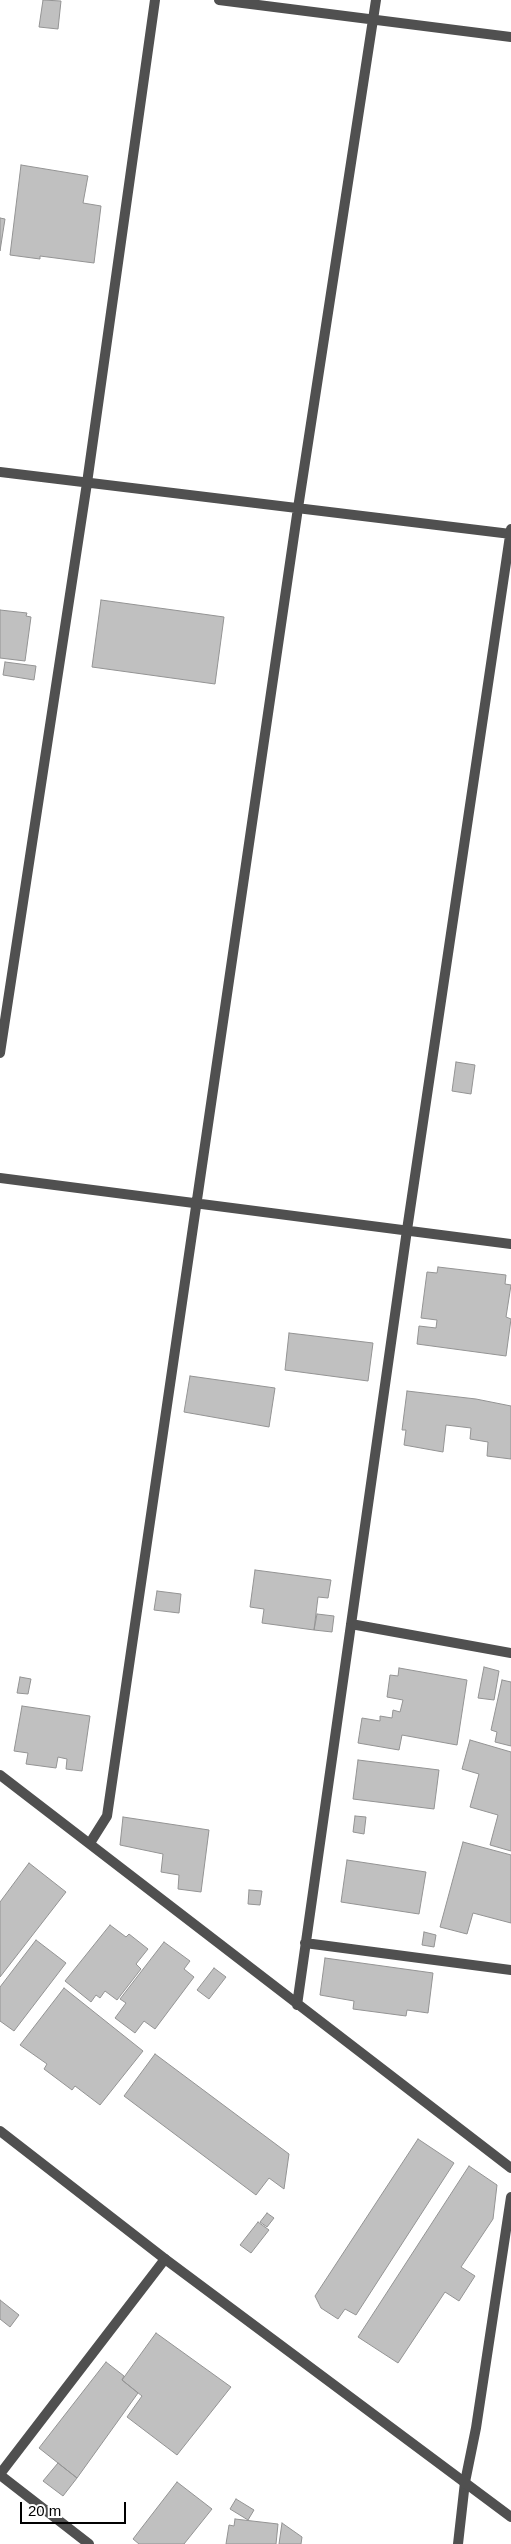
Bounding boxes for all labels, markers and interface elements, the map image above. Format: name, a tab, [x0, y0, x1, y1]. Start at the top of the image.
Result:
scale bar	[22, 2492, 129, 2524]
text: 20 m	[28, 2502, 61, 2519]

